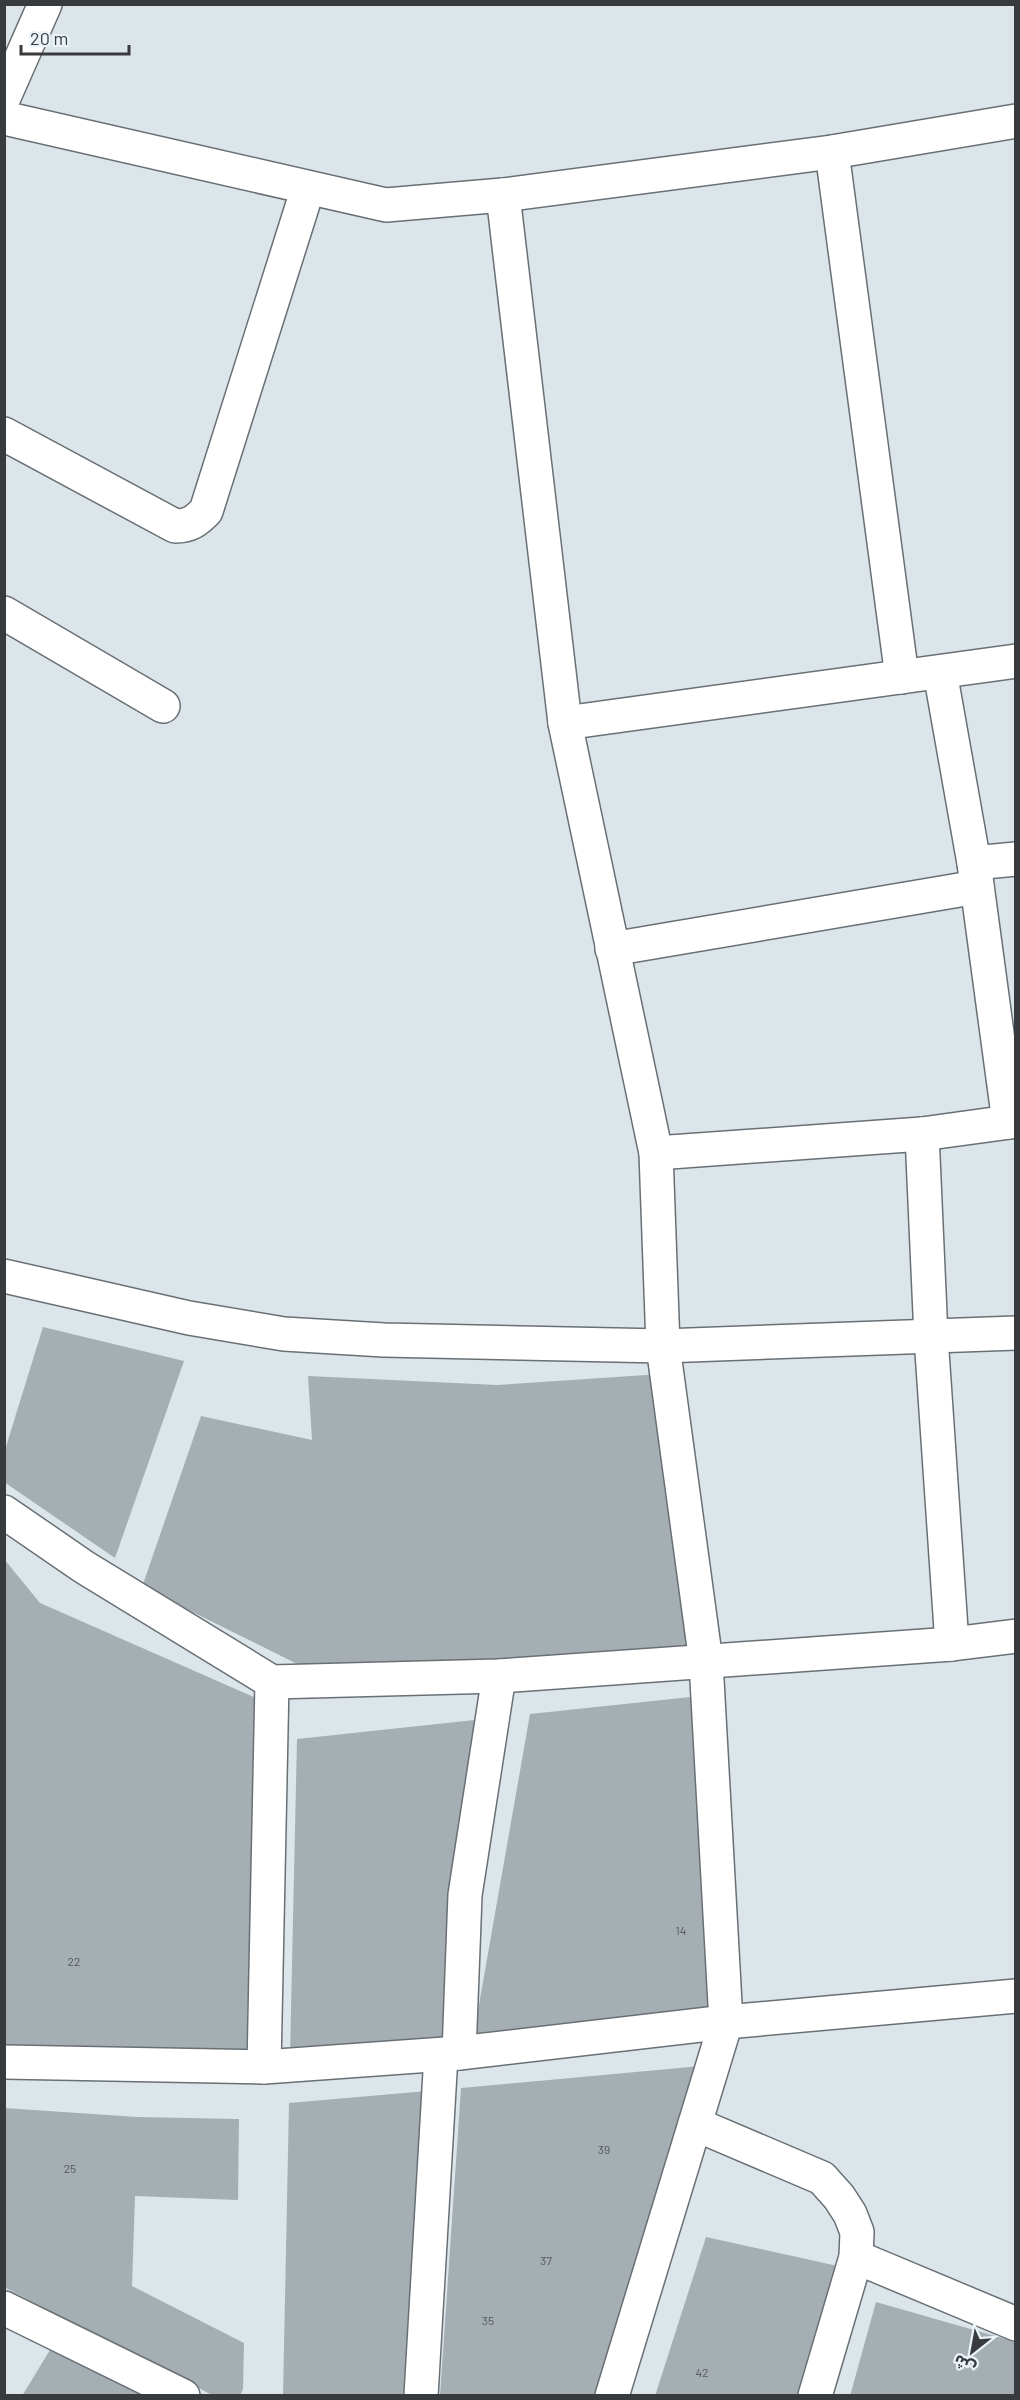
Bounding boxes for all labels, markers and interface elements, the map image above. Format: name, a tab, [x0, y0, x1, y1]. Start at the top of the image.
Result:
scale bar	[21, 18, 129, 56]
text: 20 m	[30, 27, 68, 49]
house number: 14	[676, 1923, 686, 1937]
house number: 22	[68, 1954, 80, 1968]
house number: 39	[598, 2142, 610, 2156]
house number: 25	[64, 2161, 76, 2175]
house number: 37	[540, 2253, 552, 2267]
house number: 35	[482, 2313, 494, 2327]
north arrow	[942, 2322, 1002, 2382]
text: ش	[950, 2351, 979, 2379]
house number: 42	[695, 2365, 709, 2379]

